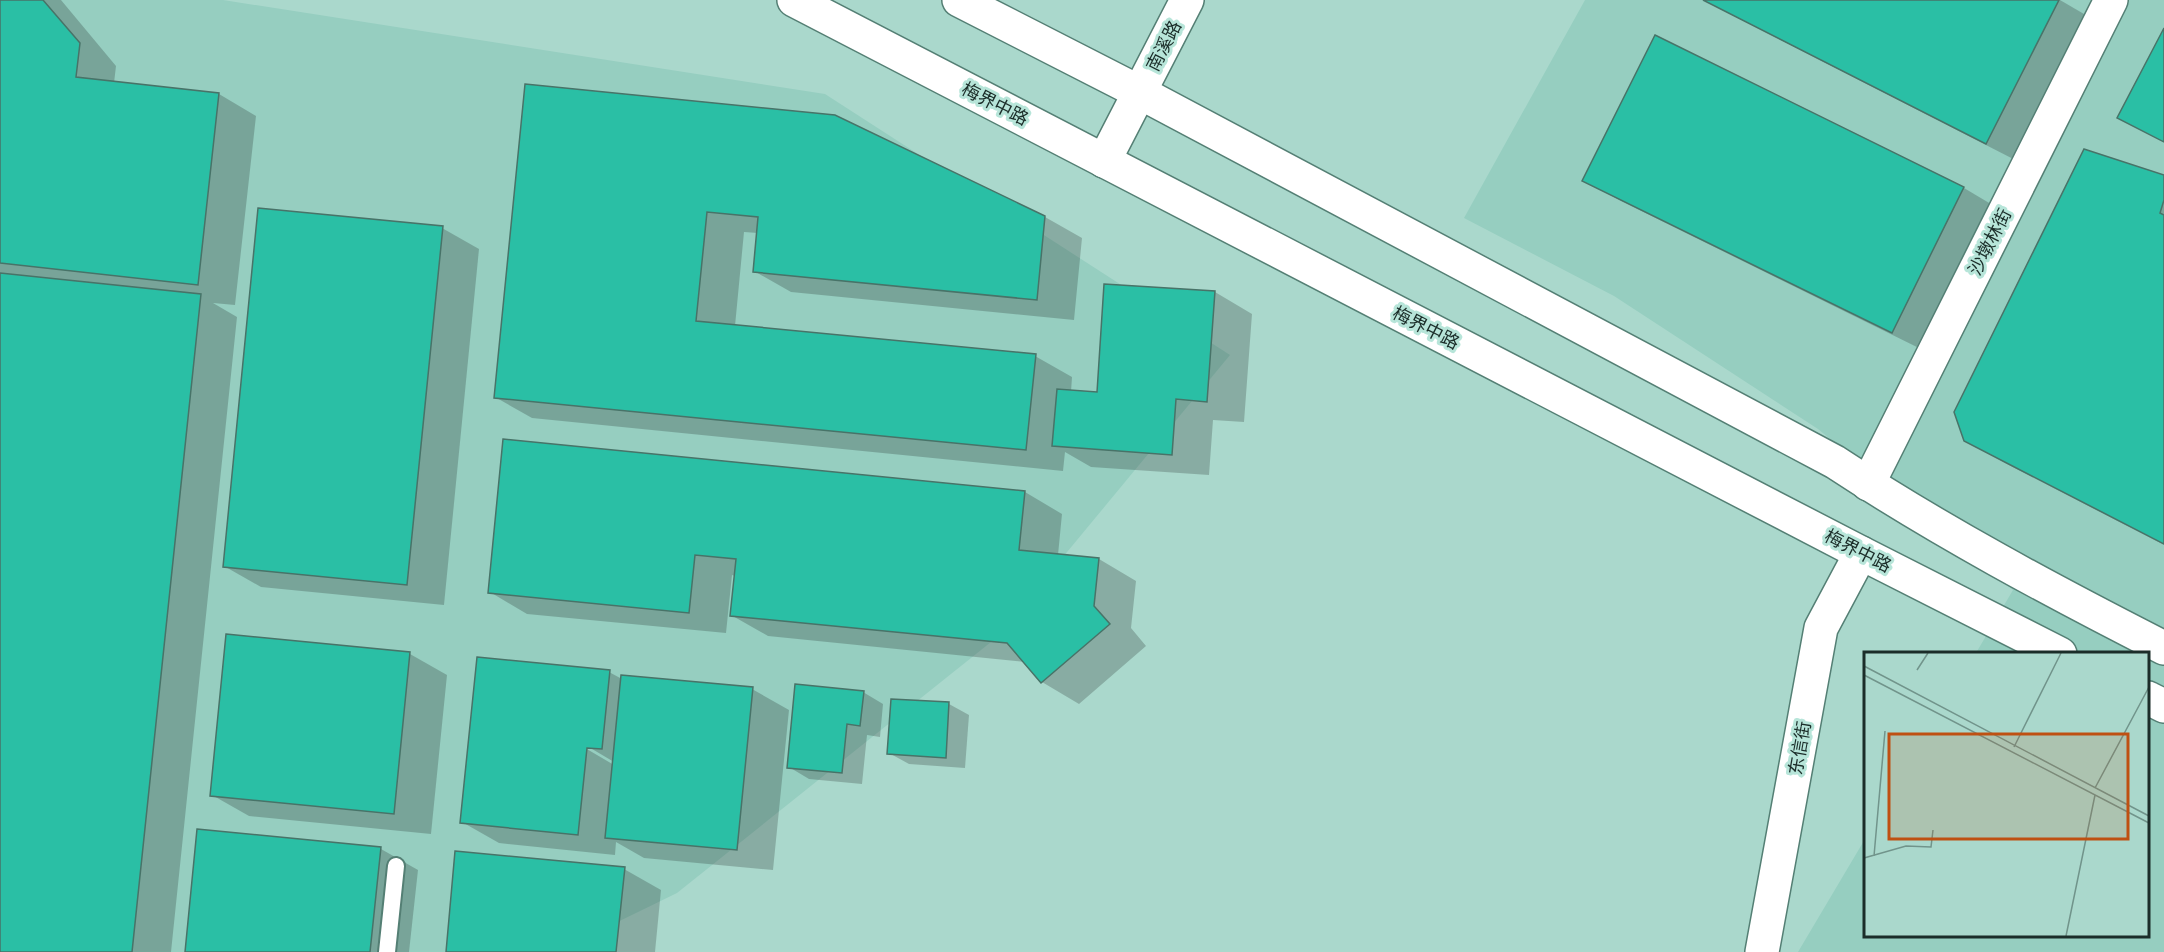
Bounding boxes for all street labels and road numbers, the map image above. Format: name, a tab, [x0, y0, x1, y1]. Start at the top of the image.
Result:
street label: 南溪路	[1141, 16, 1187, 76]
street label: 梅界中路	[957, 77, 1033, 131]
street label: 沙墩林街	[1963, 204, 2017, 280]
street label: 梅界中路	[1388, 301, 1464, 355]
street label: 梅界中路	[1820, 524, 1896, 578]
street label: 东信街	[1783, 719, 1817, 777]

